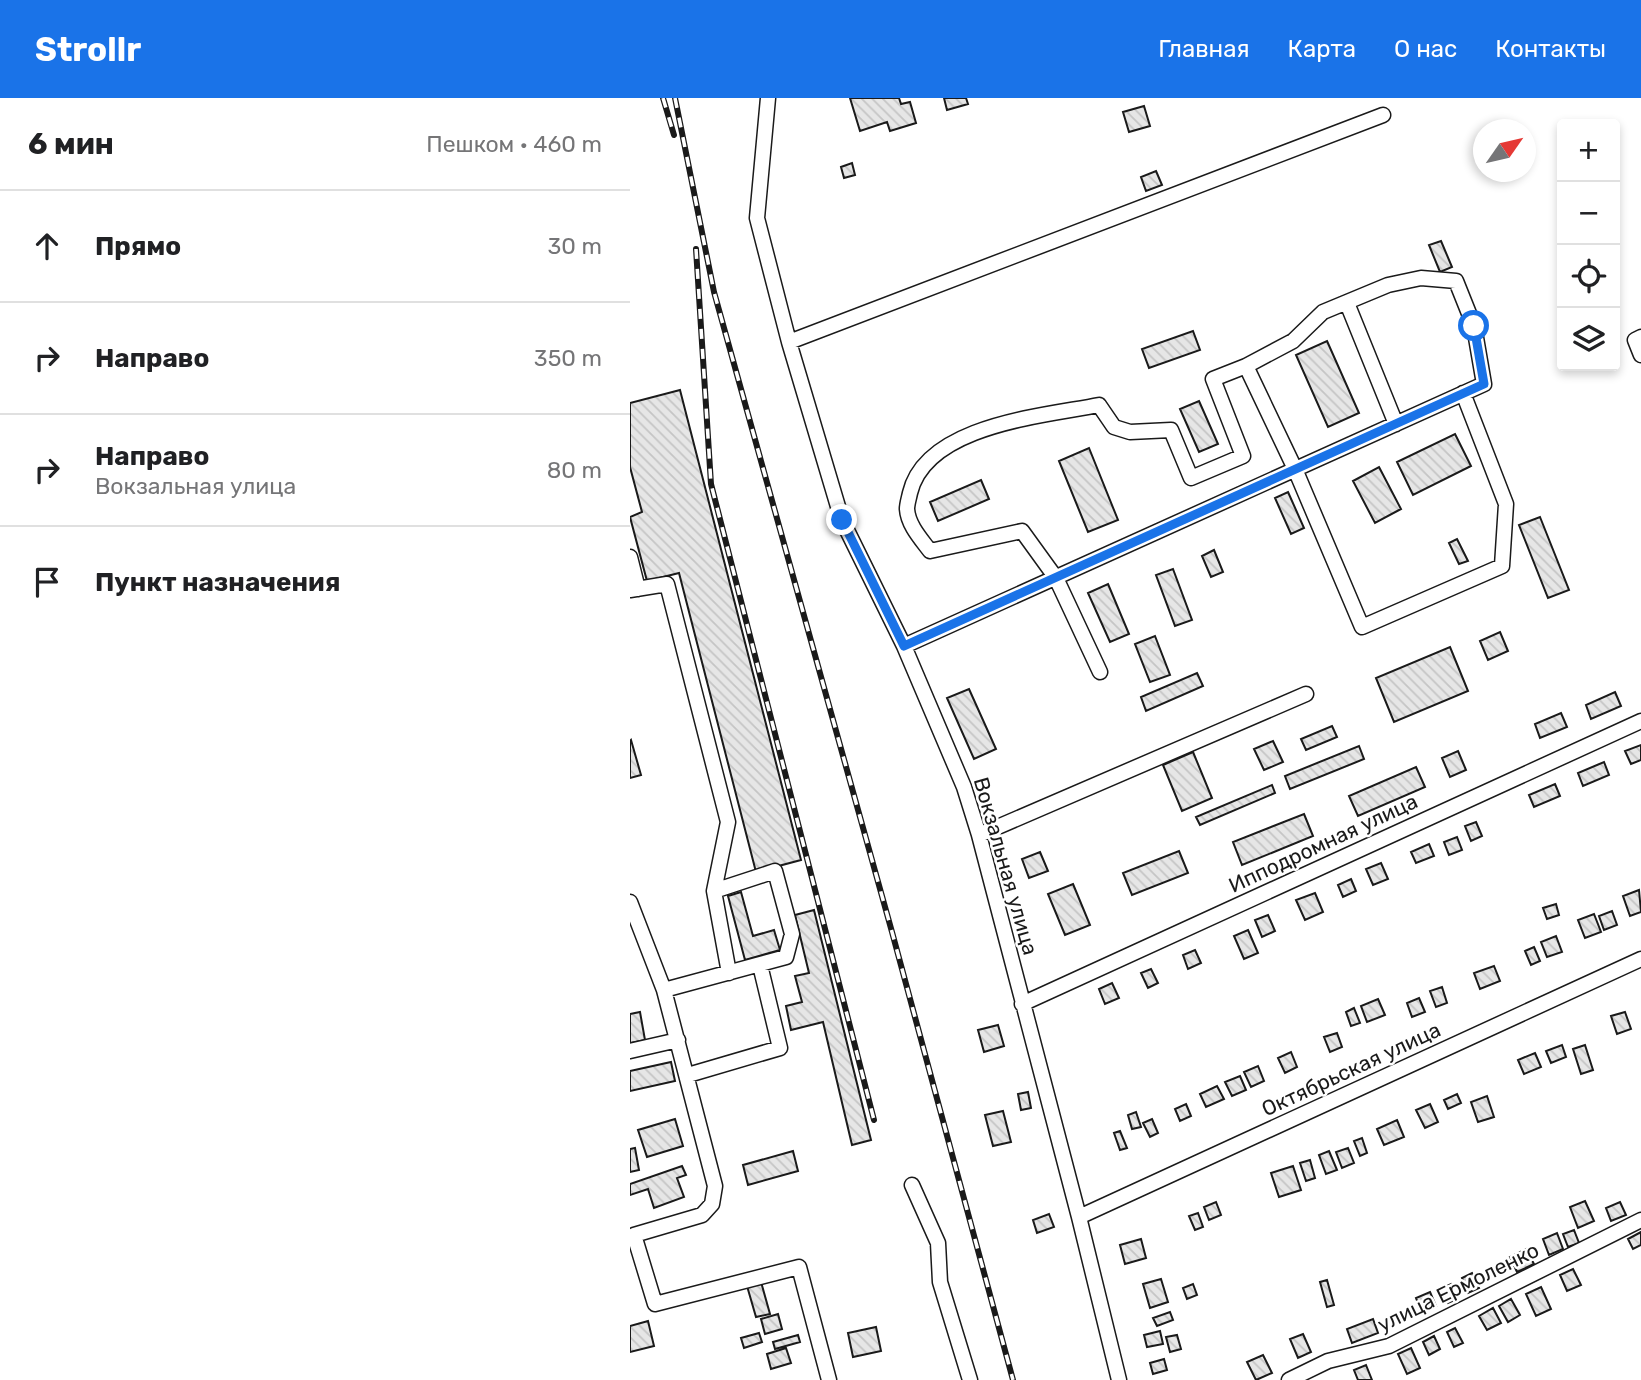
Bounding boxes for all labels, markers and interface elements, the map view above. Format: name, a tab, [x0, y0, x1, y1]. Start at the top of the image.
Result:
text: Strollr	[35, 30, 141, 69]
text: Главная	[1158, 35, 1250, 63]
text: Карта	[1288, 35, 1356, 63]
text: О нас	[1394, 35, 1457, 63]
text: Контакты	[1495, 35, 1606, 63]
north arrow	[1473, 119, 1536, 182]
map controls	[1557, 119, 1620, 371]
button: +	[1557, 119, 1620, 182]
text: 6 мин	[28, 126, 114, 162]
text: Пешком · 460 m	[426, 130, 602, 158]
button: −	[1557, 182, 1620, 245]
icon: ahead	[28, 227, 66, 265]
text: Прямо	[95, 231, 181, 262]
text: 30 m	[547, 232, 602, 260]
button: locate	[1557, 245, 1620, 308]
button: layers	[1557, 308, 1620, 371]
route start	[1458, 310, 1489, 341]
icon: right	[28, 339, 66, 377]
text: Направо	[95, 343, 209, 374]
text: 350 m	[534, 344, 602, 372]
text: Направо	[95, 441, 209, 472]
icon: right	[28, 451, 66, 489]
text: 80 m	[547, 456, 602, 484]
text: Вокзальная улица	[95, 472, 296, 500]
route end	[826, 504, 857, 535]
icon: arrive	[28, 563, 66, 601]
text: Пункт назначения	[95, 567, 340, 598]
street label: Вокзальная улица	[969, 774, 1043, 958]
street label: Ипподромная улица	[1225, 788, 1421, 898]
street label: Октябрьская улица	[1258, 1017, 1444, 1121]
street label: улица Ермоленко	[1373, 1237, 1543, 1337]

